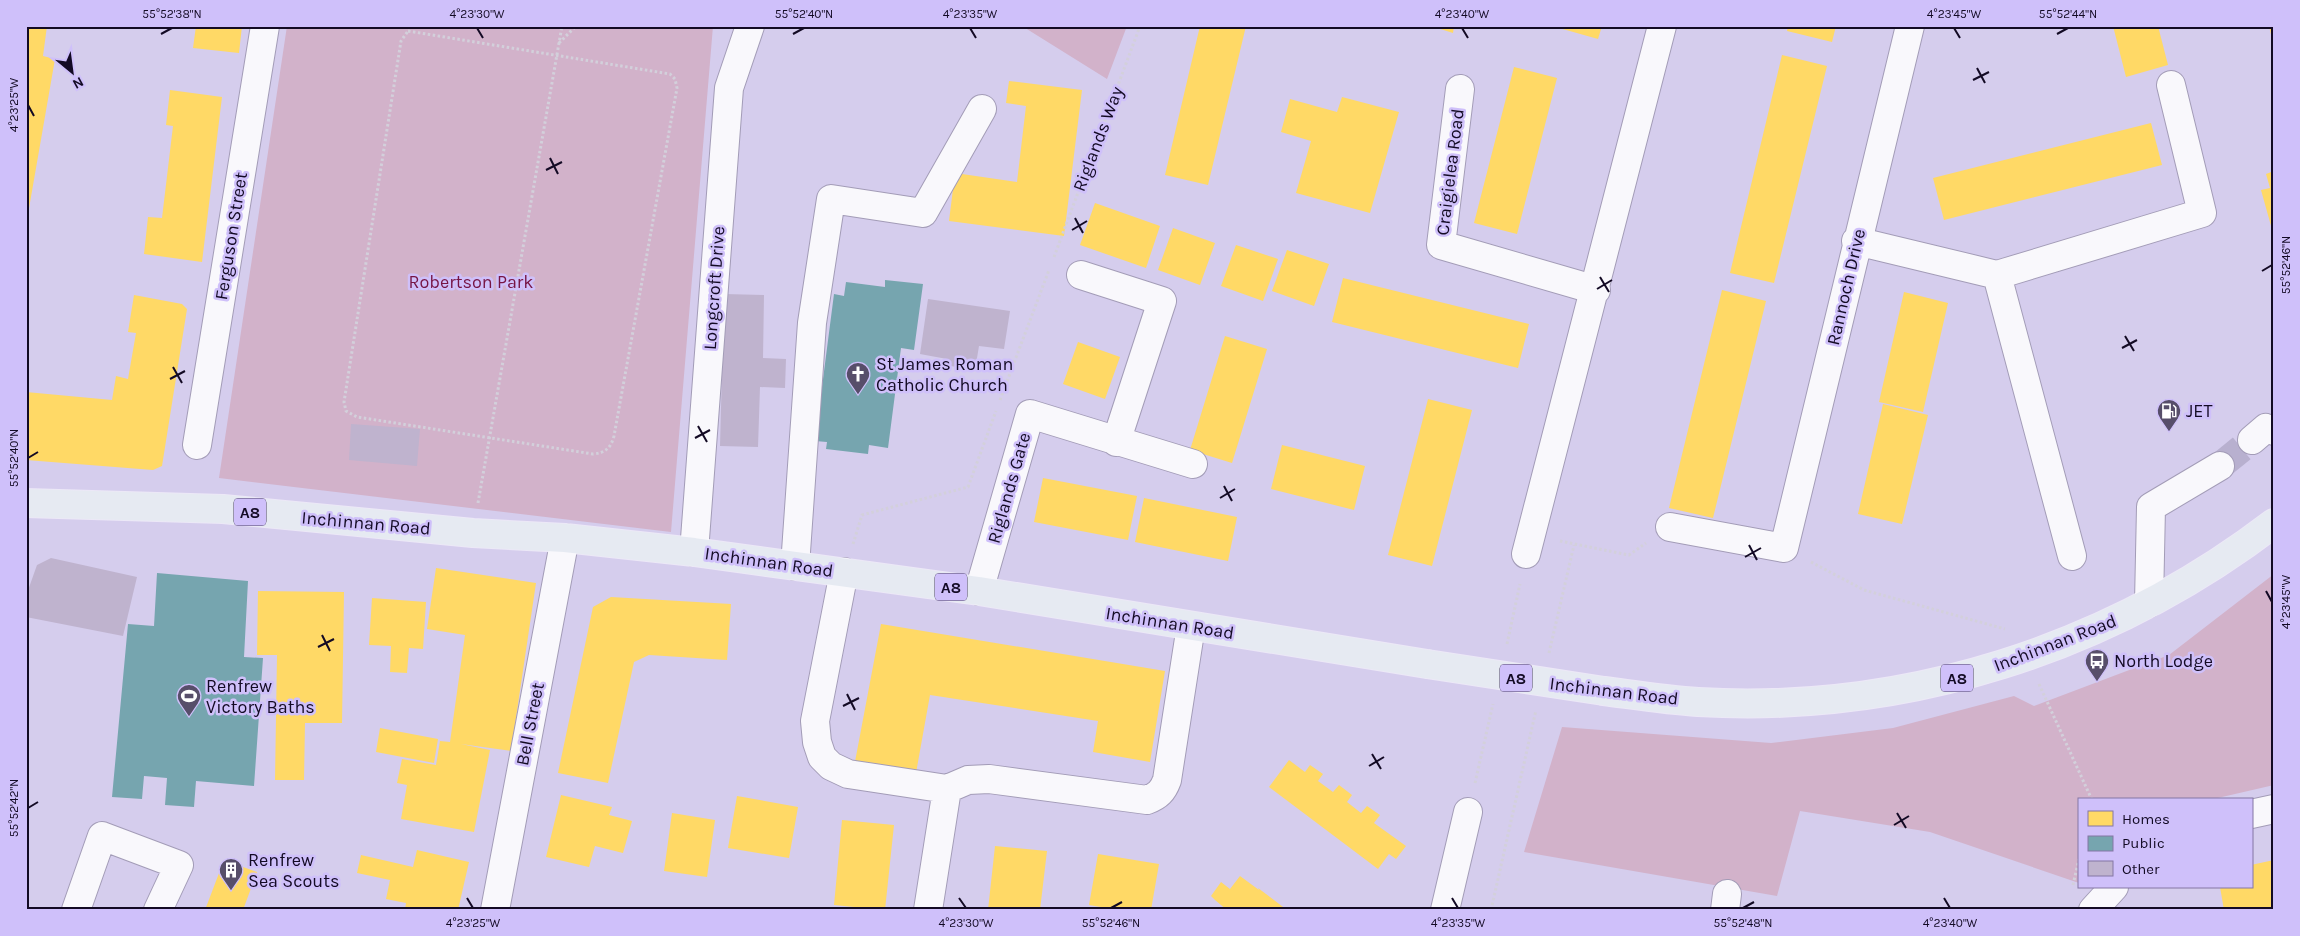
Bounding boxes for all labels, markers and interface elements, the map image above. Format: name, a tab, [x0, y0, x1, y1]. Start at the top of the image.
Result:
text: 55°52'38"N	[142, 7, 202, 21]
text: 4°23'30"W	[449, 7, 505, 21]
text: 55°52'40"N	[775, 7, 833, 21]
text: 4°23'35"W	[943, 7, 998, 21]
text: 4°23'40"W	[1435, 7, 1490, 21]
text: 4°23'45"W	[1927, 7, 1981, 21]
text: 55°52'44"N	[2039, 7, 2097, 21]
north arrow	[48, 48, 98, 98]
text: N	[70, 73, 87, 93]
text: 4°23'25"W	[7, 77, 21, 132]
street label: Riglands Way	[1068, 83, 1128, 195]
street label: Craigielea Road	[1431, 107, 1469, 237]
street label: Ferguson Street	[210, 170, 252, 302]
street label: Longcroft Drive	[699, 225, 729, 351]
street label: Rannoch Drive	[1822, 227, 1870, 347]
text: 55°52'46"N	[2279, 236, 2293, 294]
park label: Robertson Park	[408, 271, 534, 293]
place label: St James Roman Catholic Church	[876, 353, 1013, 396]
church icon: St James Roman Catholic Church	[845, 361, 871, 395]
fuel station icon: JET	[2156, 398, 2182, 432]
place label: JET	[2186, 400, 2212, 422]
text: 55°52'40"N	[7, 429, 21, 487]
street label: Riglands Gate	[983, 430, 1035, 546]
road number: A8	[234, 498, 266, 526]
street label: Inchinnan Road	[300, 506, 432, 540]
street label: Inchinnan Road	[703, 542, 835, 582]
road number: A8	[935, 574, 967, 600]
text: 4°23'45"W	[2279, 575, 2293, 629]
street label: Inchinnan Road	[1104, 602, 1236, 644]
street label: Inchinnan Road	[1991, 610, 2119, 676]
bus stop icon: North Lodge	[2084, 648, 2110, 682]
place label: North Lodge	[2114, 650, 2213, 672]
road number: A8	[1500, 664, 1532, 691]
road number: A8	[1941, 664, 1973, 691]
street label: Inchinnan Road	[1548, 672, 1680, 710]
place label: Renfrew Victory Baths	[206, 675, 315, 718]
street label: Bell Street	[511, 680, 549, 767]
sports icon: Renfrew Victory Baths	[176, 683, 202, 717]
text: 55°52'42"N	[7, 779, 21, 837]
legend	[2078, 798, 2252, 888]
text: Homes	[2122, 810, 2170, 828]
text: Public	[2122, 834, 2165, 852]
place label: Renfrew Sea Scouts	[248, 849, 339, 892]
building icon: Renfrew Sea Scouts	[218, 857, 244, 891]
text: Other	[2122, 860, 2160, 878]
text: 4°23'25"W	[446, 916, 501, 930]
text: 4°23'30"W	[938, 916, 994, 930]
text: 55°52'46"N	[1082, 916, 1140, 930]
text: 4°23'35"W	[1431, 916, 1486, 930]
text: 55°52'48"N	[1714, 916, 1772, 930]
text: 4°23'40"W	[1923, 916, 1978, 930]

